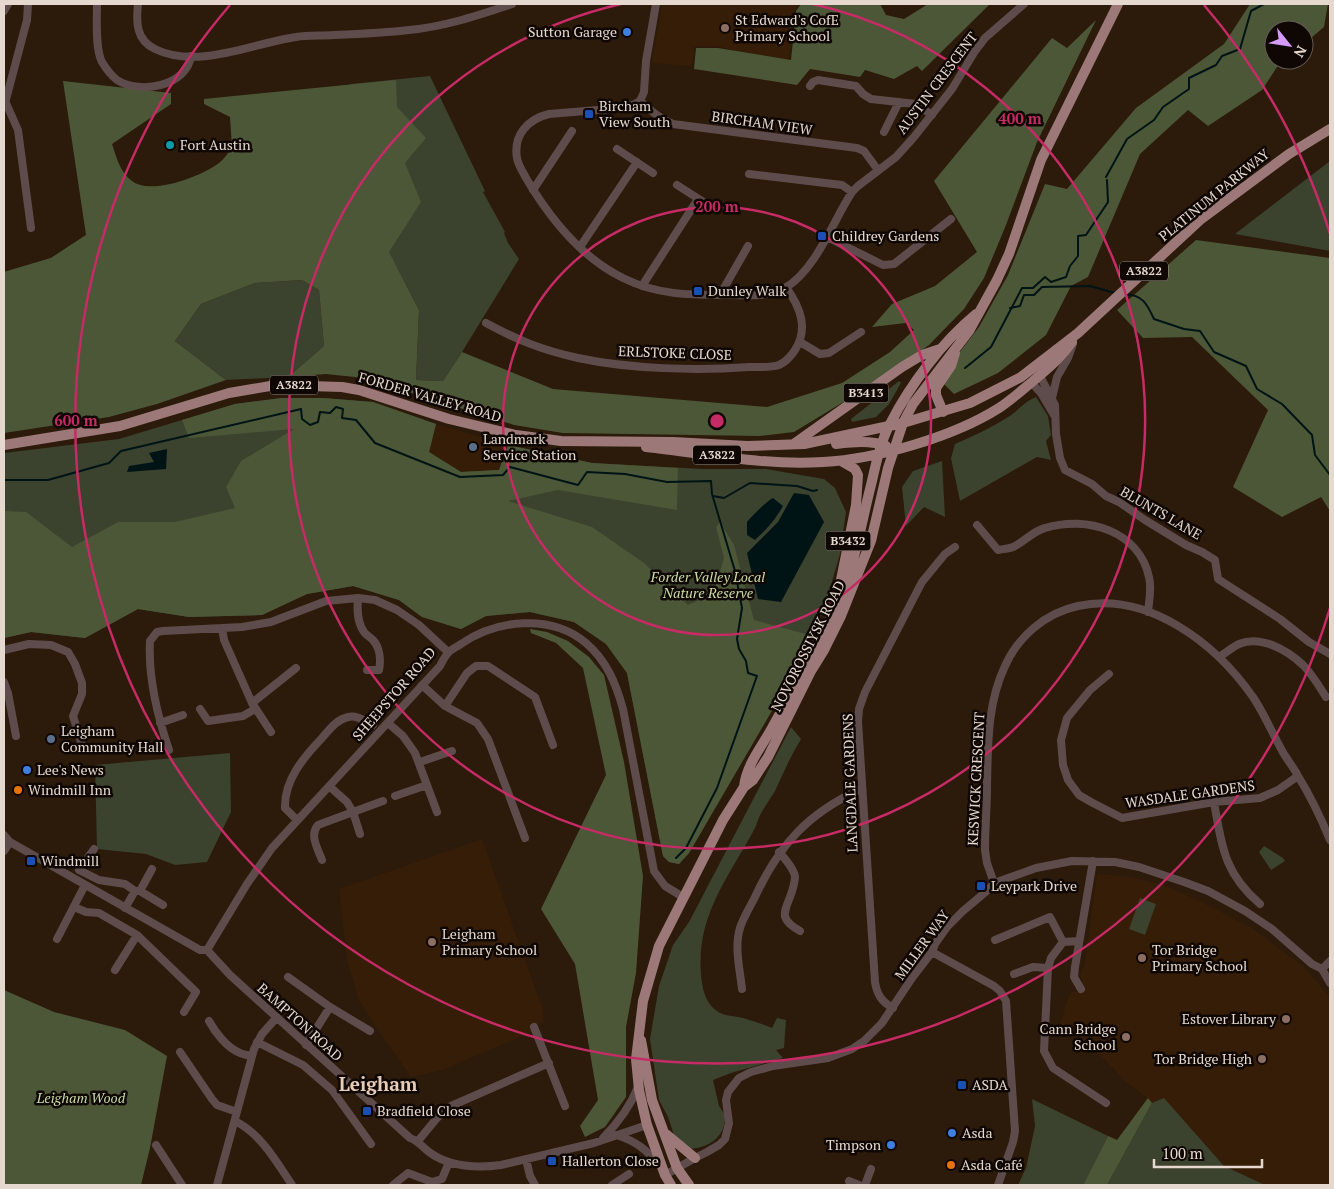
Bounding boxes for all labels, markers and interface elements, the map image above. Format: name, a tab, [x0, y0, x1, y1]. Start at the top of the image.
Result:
place label: St Edward's CofE Primary School	[735, 10, 839, 45]
north arrow	[1264, 20, 1314, 70]
place label: Sutton Garage	[528, 22, 617, 41]
marker: St Edward's CofE Primary School	[719, 22, 731, 34]
marker: Sutton Garage	[621, 26, 633, 38]
street label: AUSTIN CRESCENT	[892, 27, 982, 138]
text: N	[1290, 42, 1312, 61]
place label: Bircham View South	[599, 96, 670, 131]
street label: BIRCHAM VIEW	[710, 106, 815, 139]
marker: Bircham View South	[583, 108, 595, 120]
text: 400 m	[998, 108, 1042, 128]
place label: Fort Austin	[180, 135, 251, 154]
marker: Fort Austin	[164, 139, 176, 151]
street label: PLATINUM PARKWAY	[1154, 143, 1274, 245]
text: 200 m	[695, 196, 739, 216]
place label: Childrey Gardens	[832, 226, 939, 245]
marker: Childrey Gardens	[816, 230, 828, 242]
road number: A3822	[1120, 262, 1168, 280]
place label: Dunley Walk	[708, 281, 787, 300]
marker: Dunley Walk	[692, 285, 704, 297]
street label: ERLSTOKE CLOSE	[618, 341, 732, 364]
street label: FORDER VALLEY ROAD	[356, 367, 504, 426]
road number: A3822	[270, 376, 318, 394]
road number: B3413	[844, 383, 888, 402]
text: 600 m	[54, 410, 98, 430]
centre of rings	[708, 412, 726, 430]
place label: Landmark Service Station	[483, 429, 577, 464]
marker: Landmark Service Station	[467, 441, 479, 453]
road number: A3822	[693, 446, 741, 464]
street label: BLUNTS LANE	[1117, 482, 1205, 544]
road number: B3432	[826, 532, 870, 550]
park label: Forder Valley Local Nature Reserve	[650, 567, 765, 602]
street label: NOVOROSSIYSK ROAD	[766, 577, 849, 715]
street label: SHEEPSTOR ROAD	[348, 643, 440, 745]
street label: KESWICK CRESCENT	[963, 711, 989, 846]
street label: LANGDALE GARDENS	[838, 713, 861, 853]
place label: Leigham Community Hall	[61, 721, 164, 756]
marker: Leigham Community Hall	[45, 733, 57, 745]
place label: Lee's News	[37, 760, 104, 779]
marker: Lee's News	[21, 764, 33, 776]
street label: WASDALE GARDENS	[1124, 775, 1256, 812]
place label: Windmill Inn	[28, 780, 112, 799]
marker: Windmill Inn	[12, 784, 24, 796]
place label: Windmill	[41, 851, 99, 870]
marker: Windmill	[25, 855, 37, 867]
place label: Leypark Drive	[991, 876, 1077, 895]
marker: Leypark Drive	[975, 880, 987, 892]
street label: MILLER WAY	[890, 905, 954, 983]
place label: Leigham Primary School	[442, 924, 537, 959]
marker: Leigham Primary School	[426, 936, 438, 948]
place label: Tor Bridge Primary School	[1152, 940, 1247, 975]
marker: Tor Bridge Primary School	[1136, 952, 1148, 964]
street label: BAMPTON ROAD	[254, 978, 347, 1065]
place label: Estover Library	[1182, 1009, 1277, 1028]
marker: Estover Library	[1280, 1013, 1292, 1025]
place label: Cann Bridge School	[1040, 1019, 1116, 1054]
marker: Cann Bridge School	[1120, 1031, 1132, 1043]
place label: Tor Bridge High	[1154, 1049, 1252, 1068]
marker: Tor Bridge High	[1256, 1053, 1268, 1065]
district label: Leigham	[339, 1071, 418, 1096]
place label: ASDA	[972, 1075, 1008, 1094]
marker: ASDA	[956, 1079, 968, 1091]
park label: Leigham Wood	[36, 1088, 126, 1107]
place label: Bradfield Close	[377, 1101, 471, 1120]
marker: Bradfield Close	[361, 1105, 373, 1117]
place label: Asda	[962, 1123, 992, 1142]
marker: Asda	[946, 1127, 958, 1139]
place label: Timpson	[826, 1135, 882, 1154]
scale bar	[1154, 1136, 1262, 1168]
marker: Timpson	[885, 1139, 897, 1151]
text: 100 m	[1162, 1143, 1203, 1163]
place label: Hallerton Close	[562, 1151, 659, 1170]
marker: Hallerton Close	[546, 1155, 558, 1167]
place label: Asda Café	[961, 1155, 1023, 1174]
marker: Asda Café	[945, 1159, 957, 1171]

